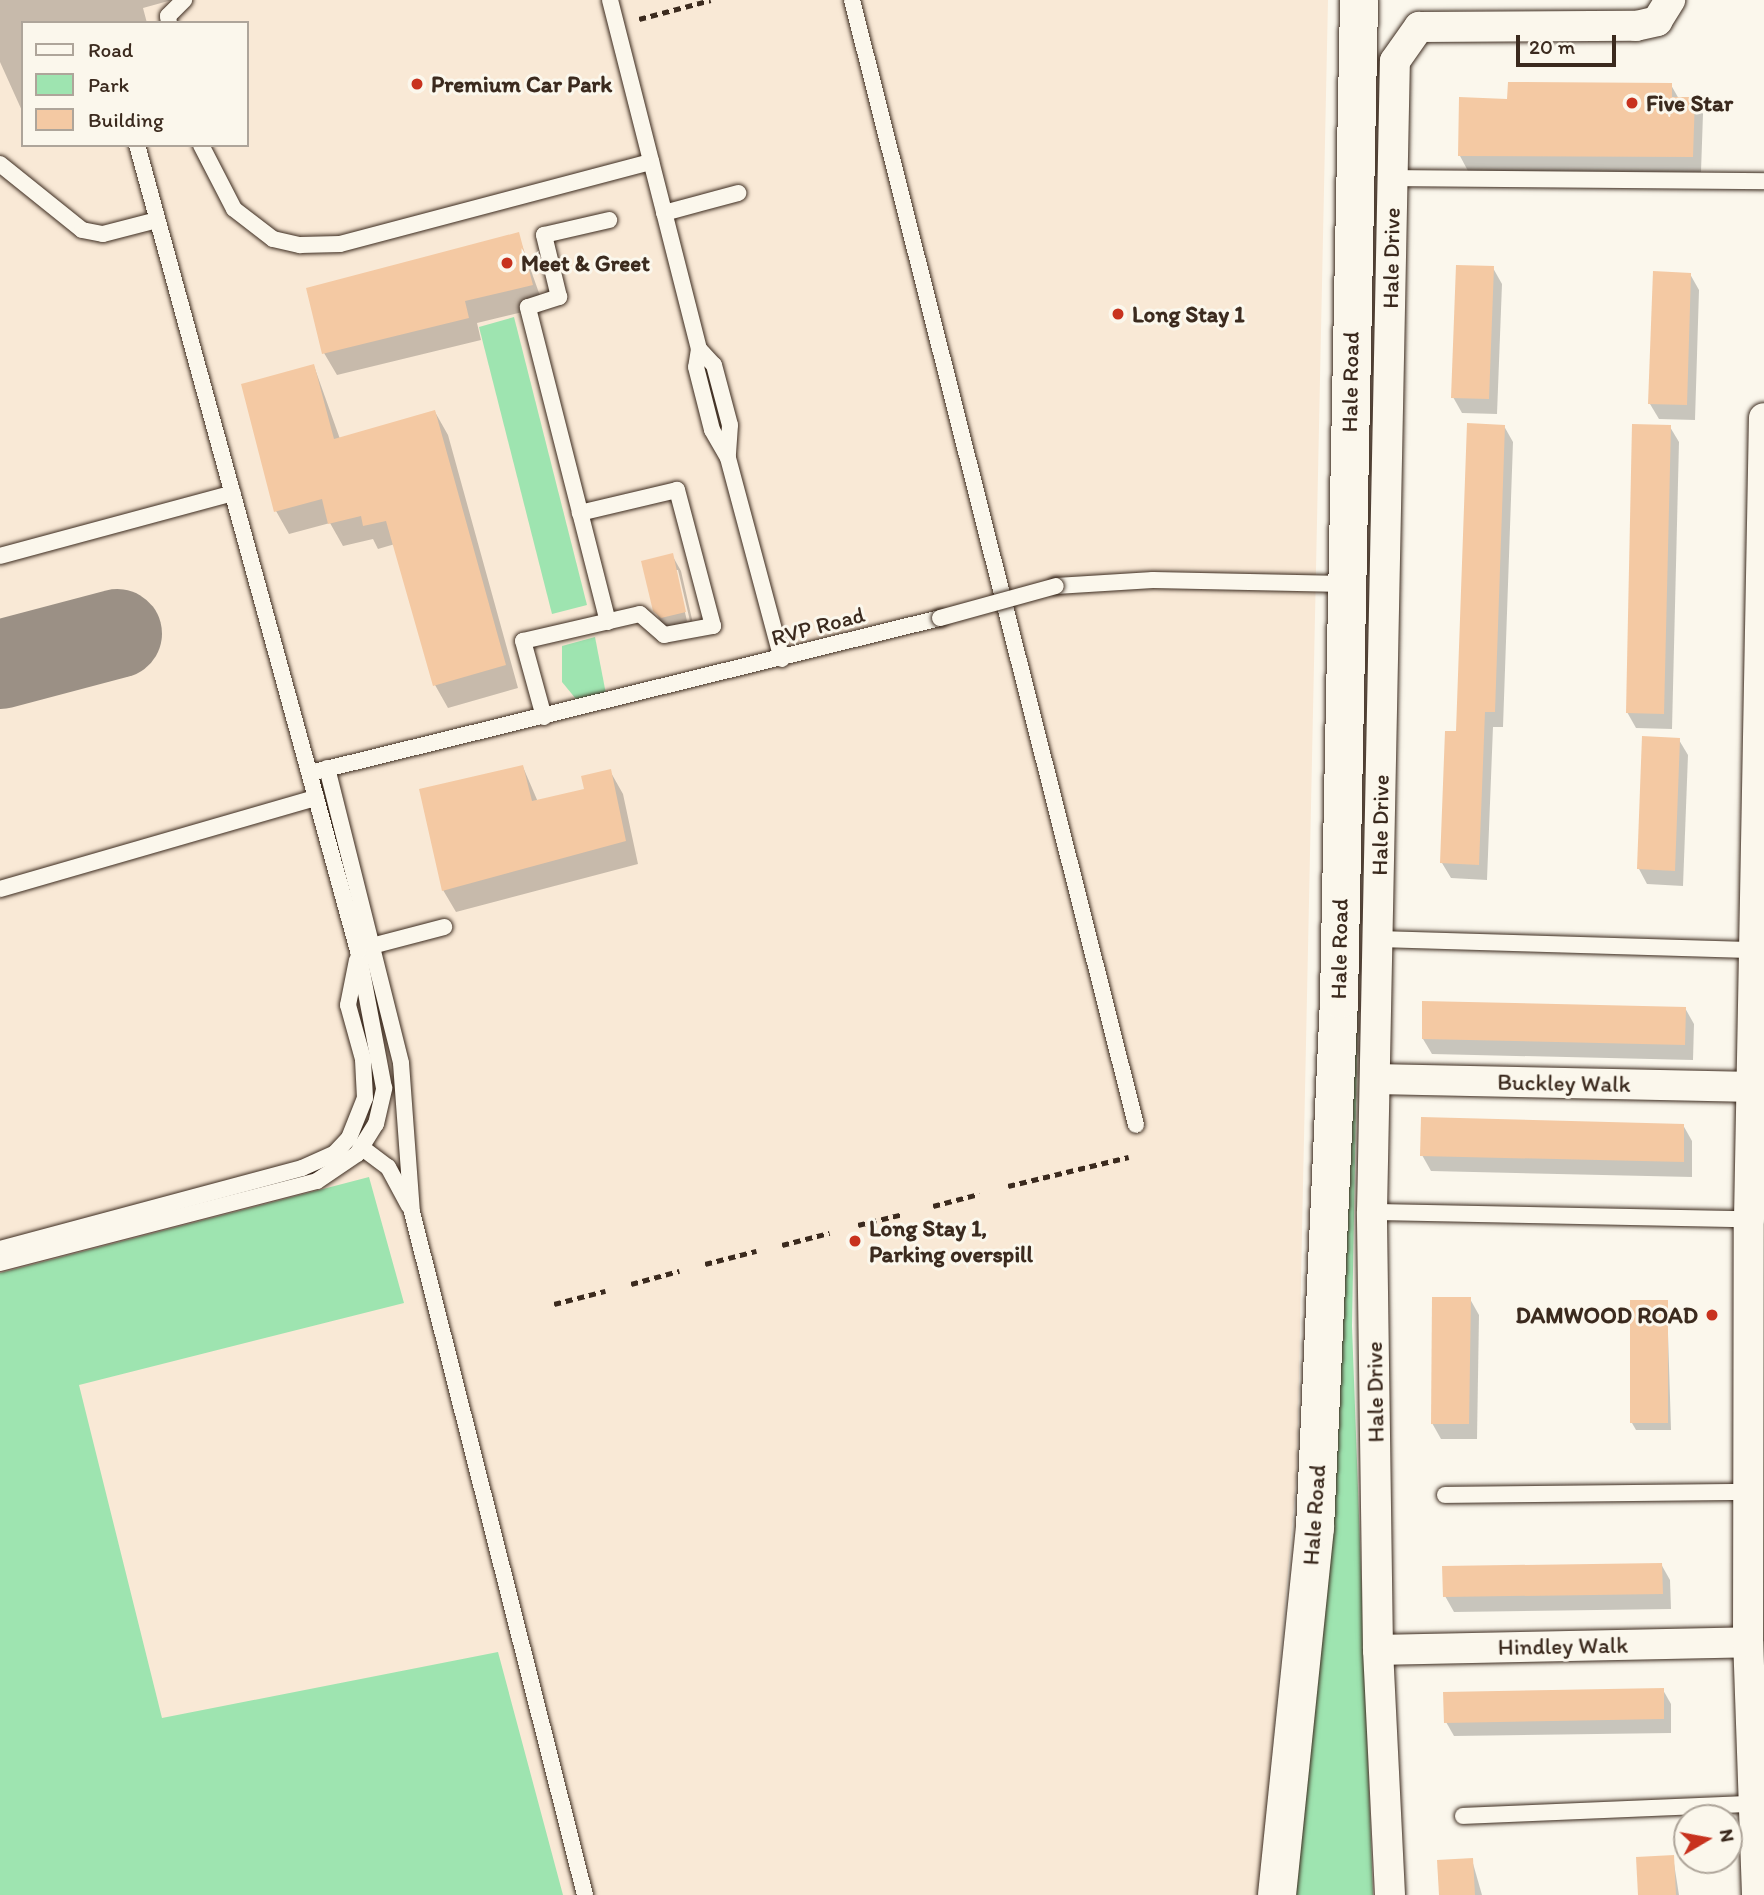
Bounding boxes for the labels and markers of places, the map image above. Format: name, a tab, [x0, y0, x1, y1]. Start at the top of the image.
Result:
place label: Premium Car Park	[431, 70, 612, 98]
marker: Premium Car Park	[409, 76, 425, 92]
place label: Five Star	[1646, 89, 1733, 117]
marker: Five Star	[1624, 95, 1640, 111]
place label: Meet & Greet	[521, 249, 650, 277]
marker: Meet & Greet	[499, 255, 515, 271]
place label: Long Stay 1	[1132, 300, 1245, 328]
marker: Long Stay 1	[1110, 306, 1126, 322]
place label: Long Stay 1, Parking overspill	[869, 1214, 1034, 1268]
marker: Long Stay 1, Parking overspill	[847, 1233, 863, 1249]
place label: DAMWOOD ROAD	[1517, 1301, 1698, 1329]
marker: DAMWOOD ROAD	[1704, 1307, 1720, 1323]

